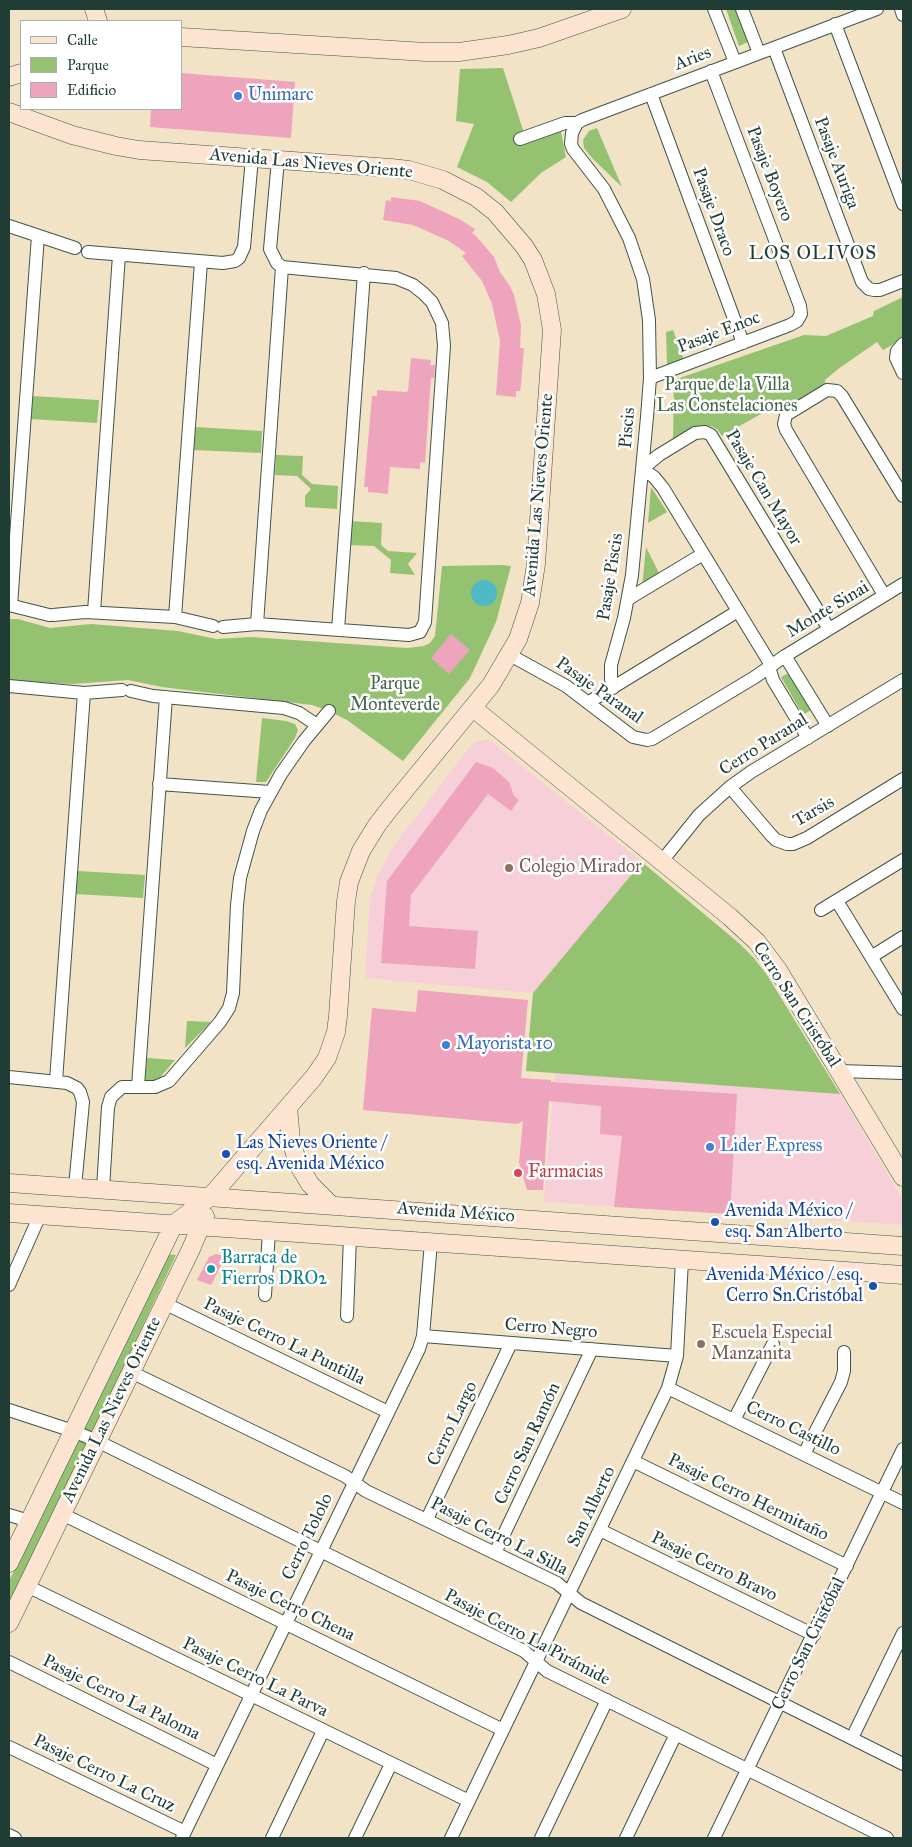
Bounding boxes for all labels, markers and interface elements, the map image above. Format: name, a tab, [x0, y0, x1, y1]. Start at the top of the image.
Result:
legend	[20, 20, 182, 110]
text: Calle	[67, 31, 98, 49]
street label: Aries	[671, 42, 715, 76]
text: Parque	[67, 56, 109, 74]
text: Edificio	[67, 81, 116, 99]
place label: Unimarc	[248, 85, 313, 107]
marker: Unimarc	[232, 90, 244, 102]
street label: Pasaje Auriga	[809, 114, 863, 212]
street label: Pasaje Boyero	[741, 123, 797, 225]
street label: Avenida Las Nieves Oriente	[208, 144, 414, 184]
street label: Pasaje Draco	[687, 165, 739, 259]
district label: LOS OLIVOS	[748, 243, 878, 265]
street label: Pasaje Enoc	[675, 307, 763, 359]
park label: Parque de la Villa Las Constelaciones	[657, 375, 797, 418]
street label: Avenida Las Nieves Oriente	[519, 392, 559, 598]
street label: Piscis	[615, 407, 641, 449]
street label: Pasaje Can Mayor	[720, 426, 806, 550]
street label: Pasaje Piscis	[593, 532, 629, 622]
street label: Monte Sinai	[783, 577, 873, 643]
street label: Pasaje Paranal	[551, 653, 647, 729]
park label: Parque Monteverde	[350, 674, 440, 716]
street label: Cerro Paranal	[716, 709, 812, 781]
street label: Tarsis	[790, 792, 838, 832]
place label: Colegio Mirador	[519, 857, 642, 879]
marker: Colegio Mirador	[503, 862, 515, 874]
street label: Cerro San Cristóbal	[747, 938, 845, 1072]
place label: Mayorista 10	[456, 1034, 553, 1056]
marker: Mayorista 10	[440, 1039, 452, 1051]
place label: Las Nieves Oriente / esq. Avenida México	[236, 1133, 386, 1176]
place label: Lider Express	[720, 1136, 822, 1158]
marker: Lider Express	[704, 1141, 716, 1153]
marker: Las Nieves Oriente / esq. Avenida México	[220, 1148, 232, 1160]
place label: Farmacias	[528, 1162, 603, 1184]
marker: Farmacias	[512, 1167, 524, 1179]
street label: Avenida México	[396, 1198, 516, 1228]
place label: Avenida México / esq. San Alberto	[725, 1201, 852, 1244]
marker: Avenida México / esq. San Alberto	[709, 1216, 721, 1228]
place label: Barraca de Fierros DRO2	[221, 1248, 327, 1290]
marker: Barraca de Fierros DRO2	[205, 1263, 217, 1275]
place label: Avenida México / esq. Cerro Sn.Cristóbal	[706, 1265, 863, 1308]
marker: Avenida México / esq. Cerro Sn.Cristóbal	[867, 1280, 879, 1292]
street label: Pasaje Cerro La Puntilla	[200, 1294, 368, 1390]
street label: Avenida Las Nieves Oriente	[58, 1314, 166, 1506]
street label: Cerro Negro	[504, 1314, 598, 1344]
place label: Escuela Especial Manzanita	[711, 1323, 832, 1366]
marker: Escuela Especial Manzanita	[695, 1338, 707, 1350]
street label: Cerro Largo	[423, 1378, 483, 1470]
street label: Cerro San Ramón	[490, 1380, 566, 1508]
street label: Cerro Castillo	[742, 1397, 844, 1461]
street label: Pasaje Cerro Hermitaño	[664, 1450, 832, 1546]
street label: San Alberto	[563, 1463, 621, 1551]
street label: Cerro Tololo	[278, 1490, 338, 1584]
street label: Pasaje Cerro La Silla	[427, 1493, 571, 1581]
street label: Pasaje Cerro Bravo	[647, 1527, 781, 1607]
street label: Pasaje Cerro Chena	[222, 1565, 358, 1647]
street label: Cerro San Cristóbal	[767, 1574, 851, 1714]
street label: Pasaje Cerro La Pirámide	[440, 1585, 614, 1691]
street label: Pasaje Cerro La Parva	[179, 1633, 331, 1723]
street label: Pasaje Cerro La Paloma	[39, 1650, 203, 1746]
street label: Pasaje Cerro La Cruz	[29, 1730, 179, 1818]

